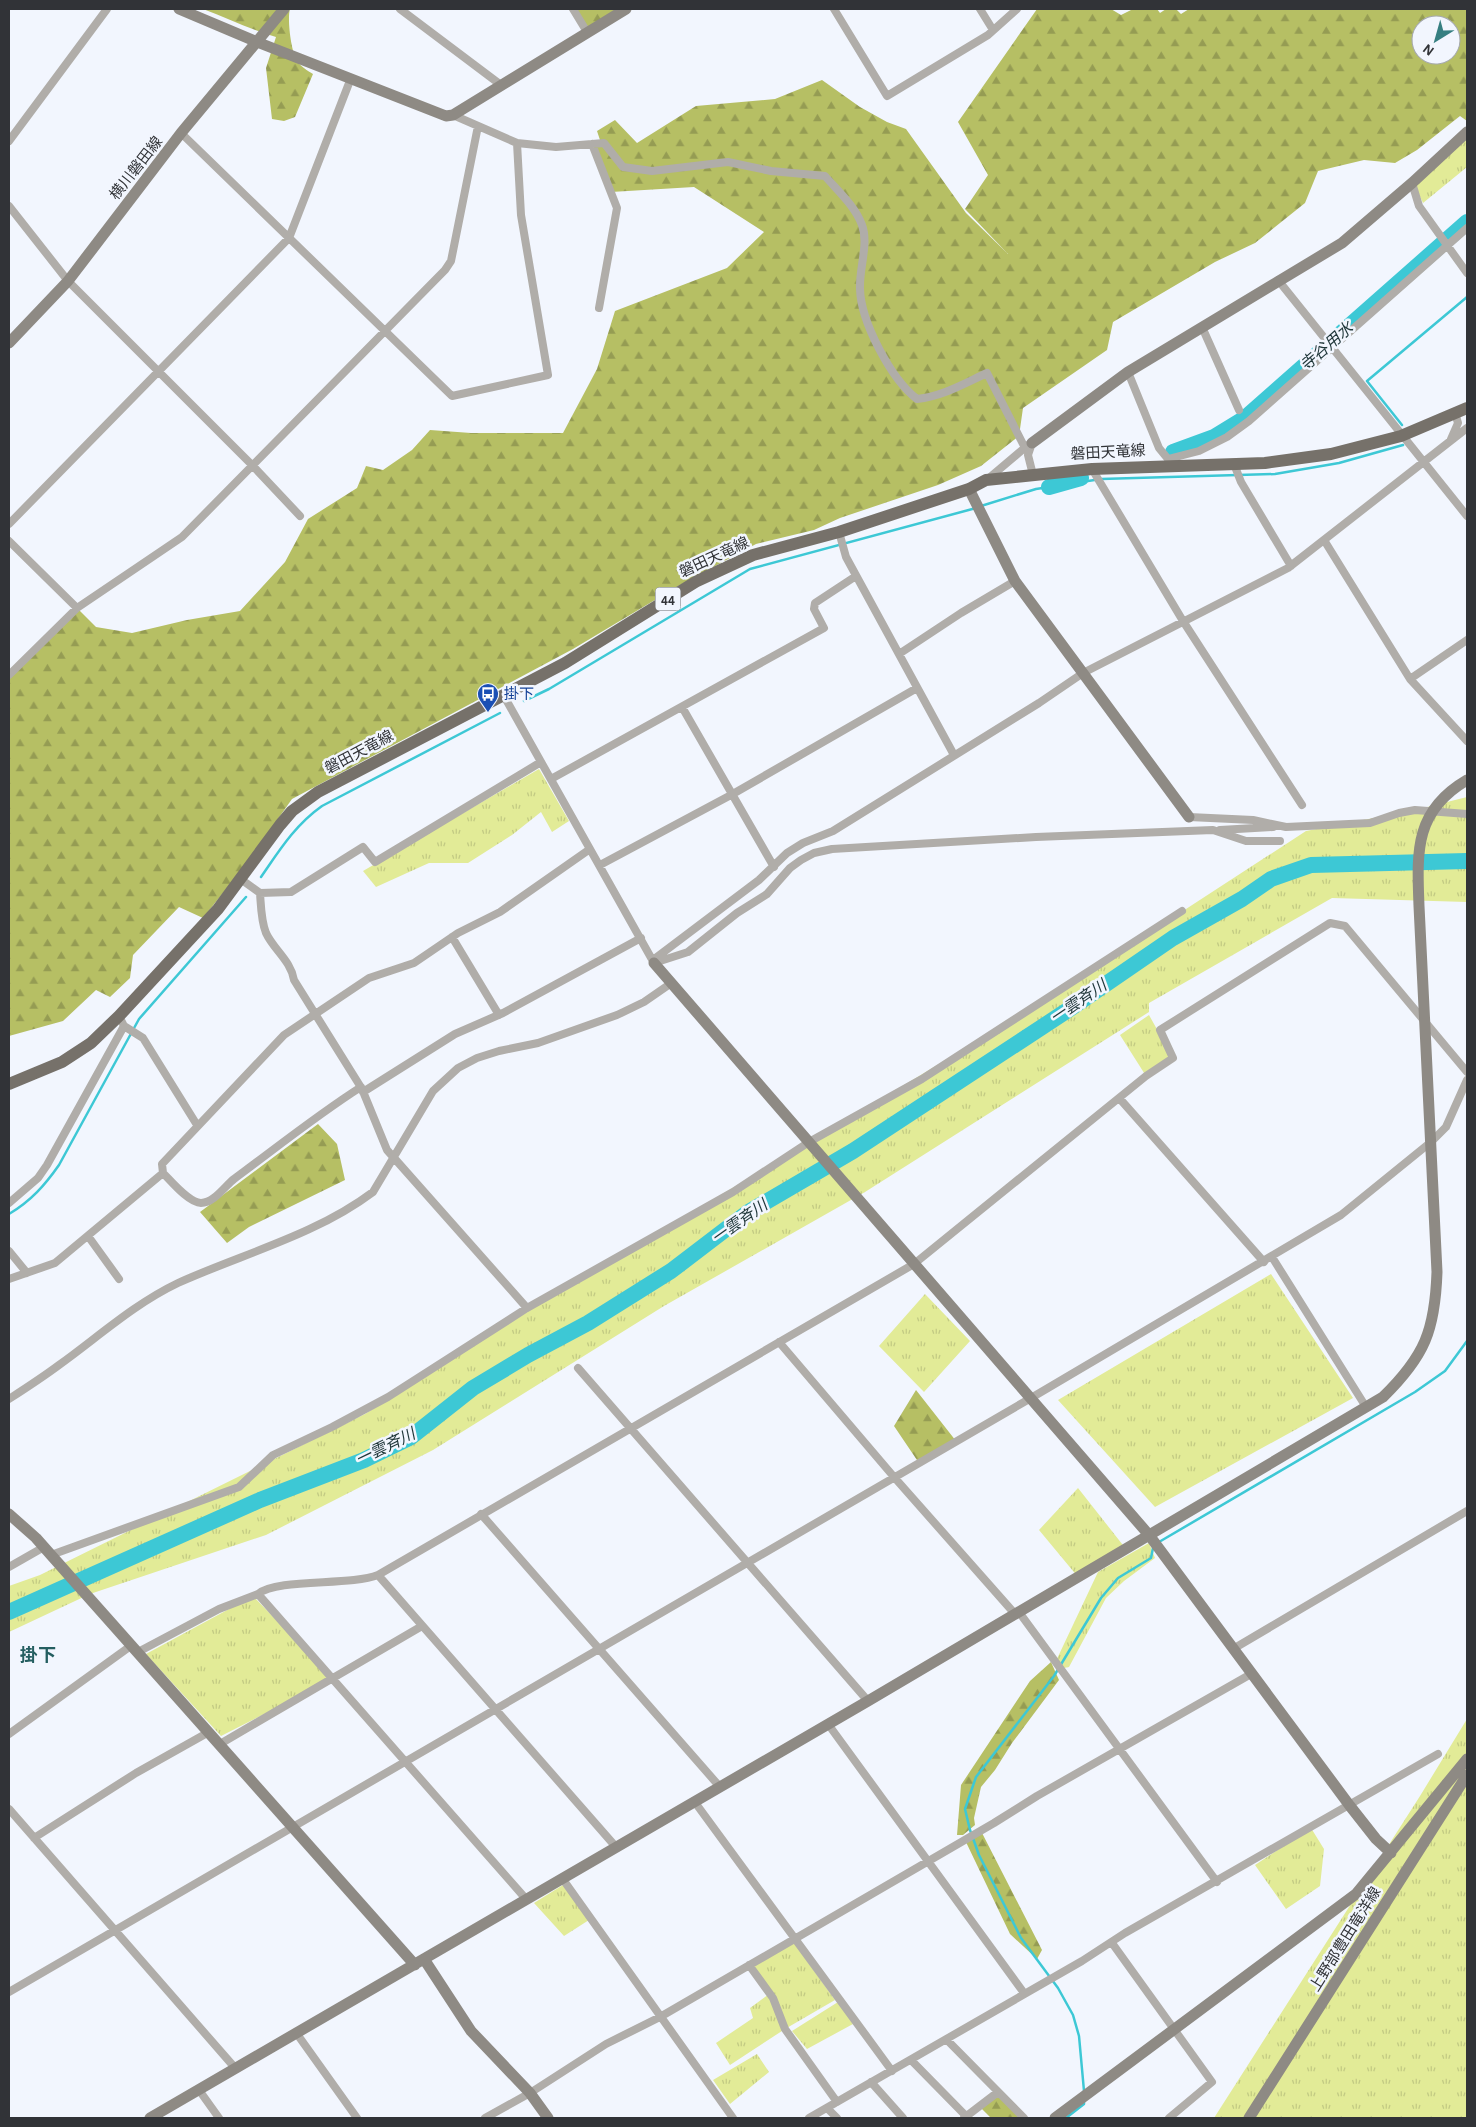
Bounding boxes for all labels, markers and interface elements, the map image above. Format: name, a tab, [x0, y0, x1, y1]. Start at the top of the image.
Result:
north arrow	[1411, 15, 1461, 65]
text: N	[1421, 41, 1437, 58]
street label: 横川磐田線	[107, 134, 165, 202]
water label: 寺谷用水	[1297, 318, 1358, 374]
street label: 磐田天竜線	[1070, 442, 1146, 462]
street label: 磐田天竜線	[677, 534, 751, 580]
road number: 44	[656, 588, 680, 610]
bus stop icon: 掛下	[476, 682, 500, 713]
place label: 掛下	[504, 685, 534, 702]
street label: 磐田天竜線	[322, 727, 396, 777]
water label: 一雲斉川	[1047, 975, 1111, 1026]
water label: 一雲斉川	[708, 1195, 772, 1247]
water label: 一雲斉川	[353, 1424, 419, 1468]
district label: 掛下	[20, 1645, 56, 1665]
street label: 上野部豊田竜洋線	[1306, 1884, 1384, 1994]

